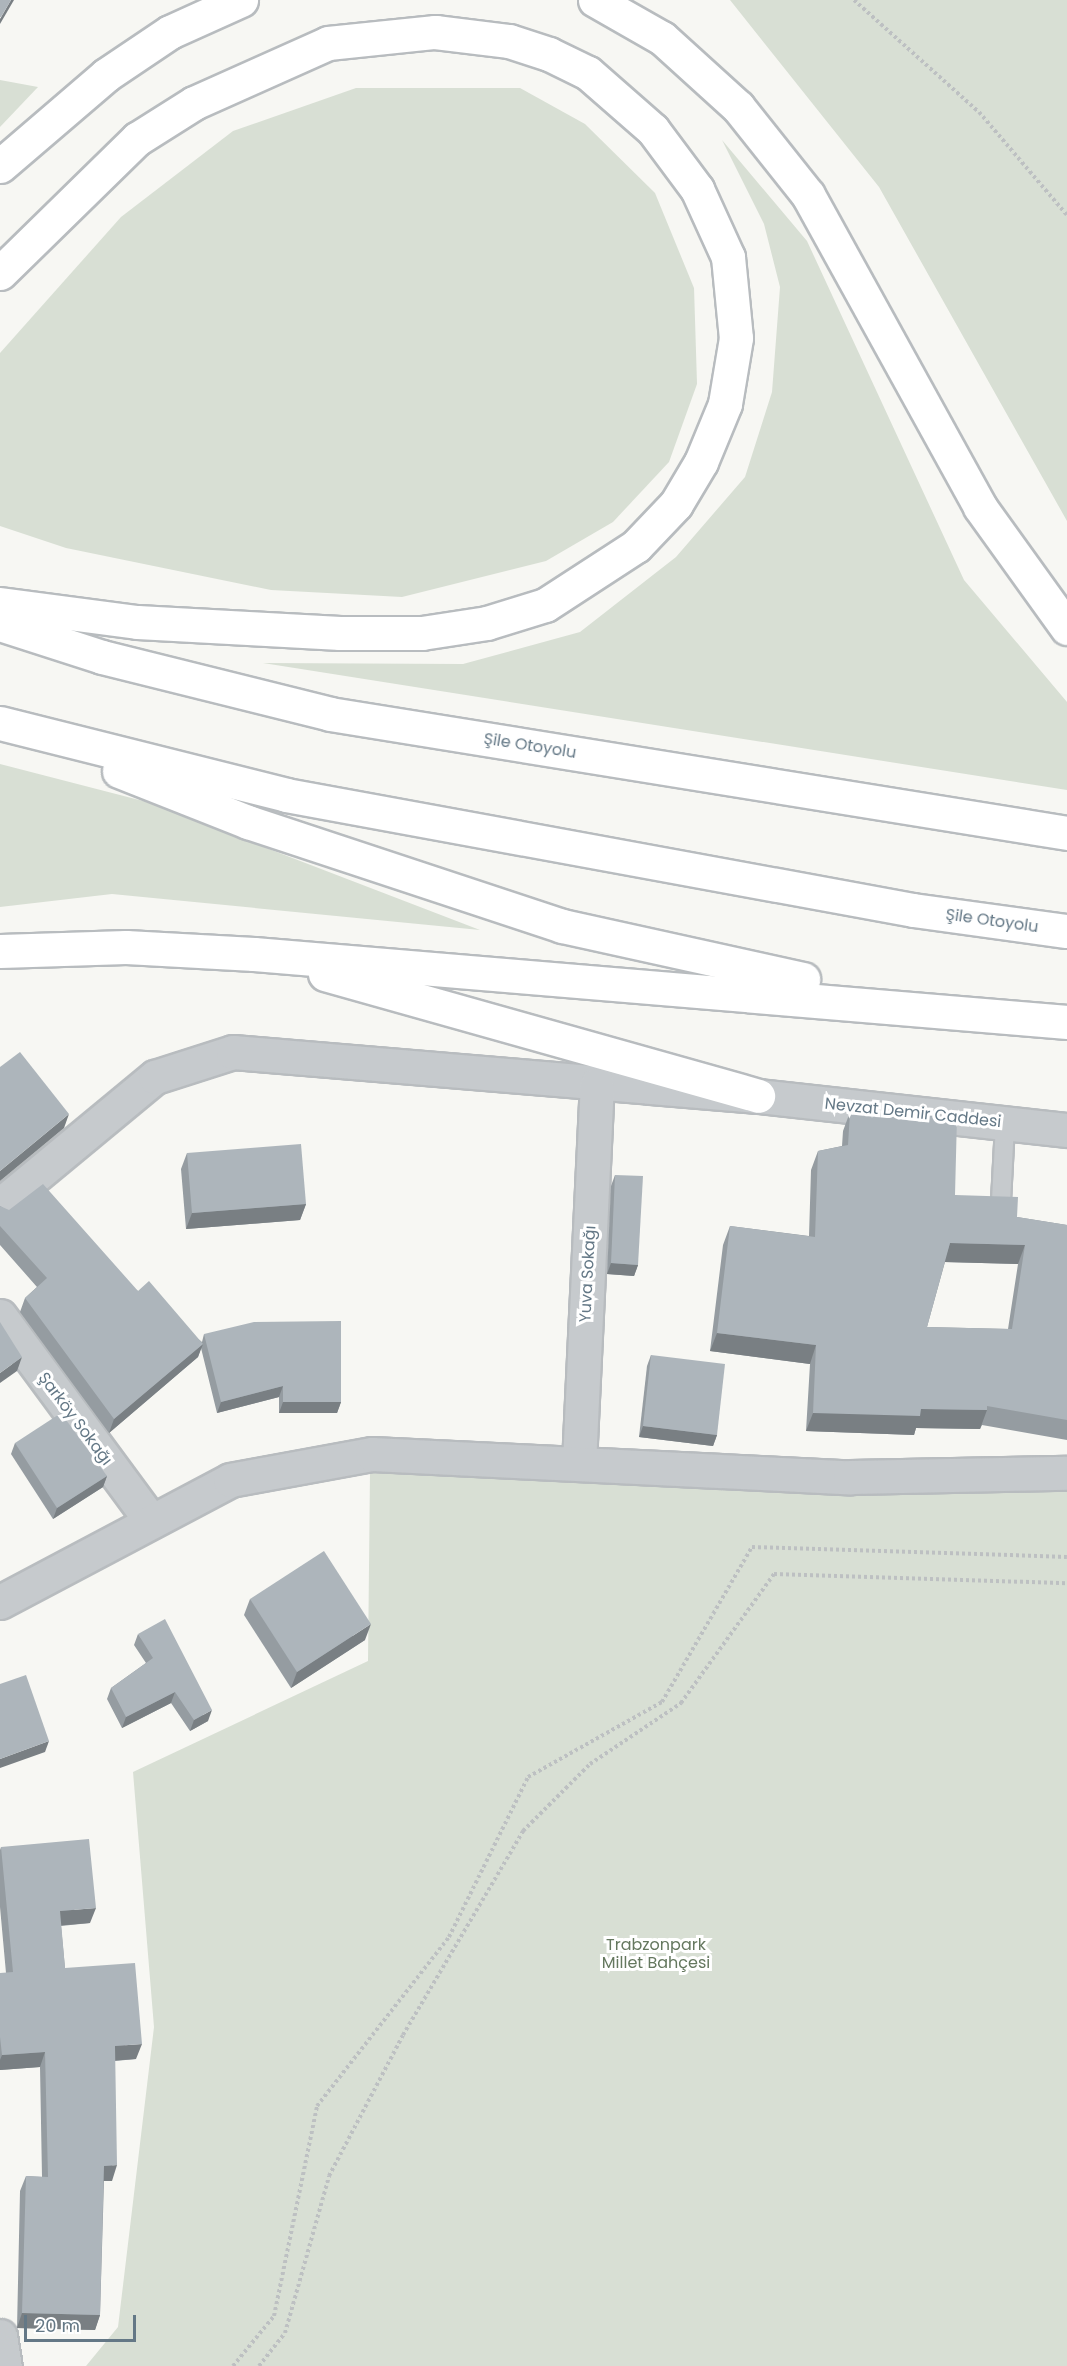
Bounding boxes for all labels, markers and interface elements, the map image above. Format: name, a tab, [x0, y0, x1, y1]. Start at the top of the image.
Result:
street label: Şile Otoyolu	[482, 729, 578, 763]
street label: Şile Otoyolu	[944, 905, 1040, 937]
street label: Nevzat Demir Caddesi	[824, 1094, 1002, 1132]
street label: Yuva Sokağı	[576, 1225, 600, 1323]
street label: Şarköy Sokağı	[34, 1369, 116, 1469]
park label: Trabzonpark Millet Bahçesi	[602, 1935, 710, 1973]
scale bar	[27, 2303, 140, 2341]
text: 20 m	[35, 2313, 80, 2338]

